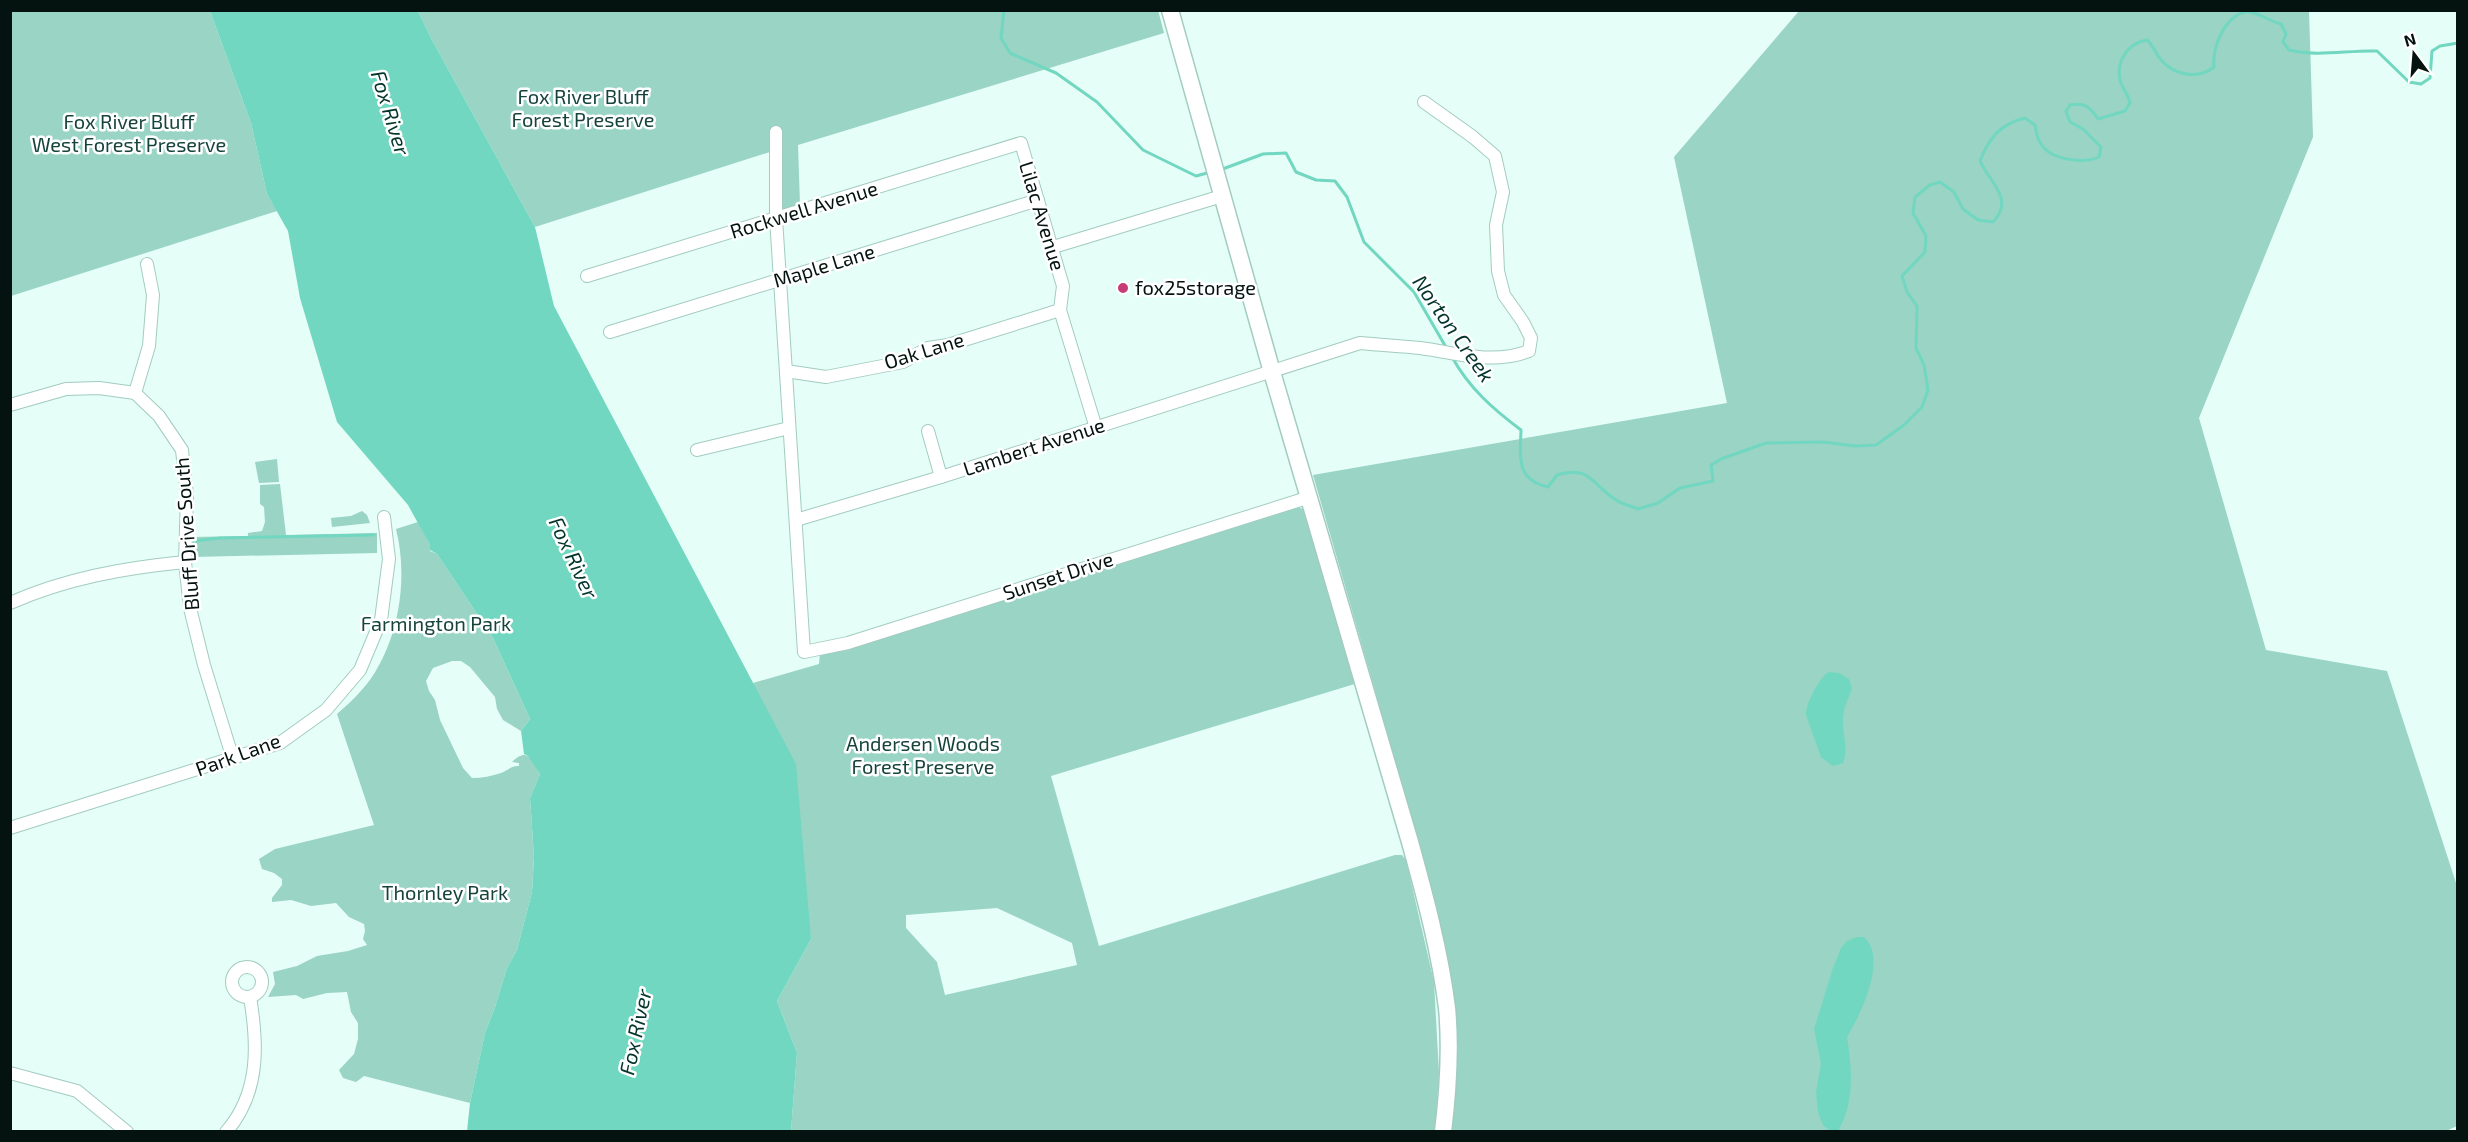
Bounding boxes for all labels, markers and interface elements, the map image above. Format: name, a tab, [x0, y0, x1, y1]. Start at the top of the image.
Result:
north arrow	[2384, 24, 2444, 84]
text: N	[2402, 28, 2418, 50]
water label: Fox River	[367, 67, 416, 159]
park label: Fox River Bluff Forest Preserve	[512, 84, 655, 131]
park label: Fox River Bluff West Forest Preserve	[32, 109, 226, 156]
street label: Lilac Avenue	[1015, 158, 1071, 273]
street label: Rockwell Avenue	[727, 175, 880, 243]
street label: Maple Lane	[770, 238, 877, 292]
water label: Norton Creek	[1408, 270, 1500, 387]
place label: fox25storage	[1135, 275, 1256, 299]
marker: fox25storage	[1116, 281, 1130, 295]
street label: Oak Lane	[881, 327, 967, 374]
street label: Lambert Avenue	[960, 412, 1108, 480]
street label: Bluff Drive South	[169, 457, 203, 612]
water label: Fox River	[545, 513, 604, 603]
street label: Sunset Drive	[999, 546, 1116, 604]
park label: Farmington Park	[361, 611, 511, 635]
street label: Park Lane	[192, 728, 283, 781]
park label: Andersen Woods Forest Preserve	[846, 731, 1000, 778]
park label: Thornley Park	[382, 880, 508, 904]
water label: Fox River	[613, 986, 656, 1077]

